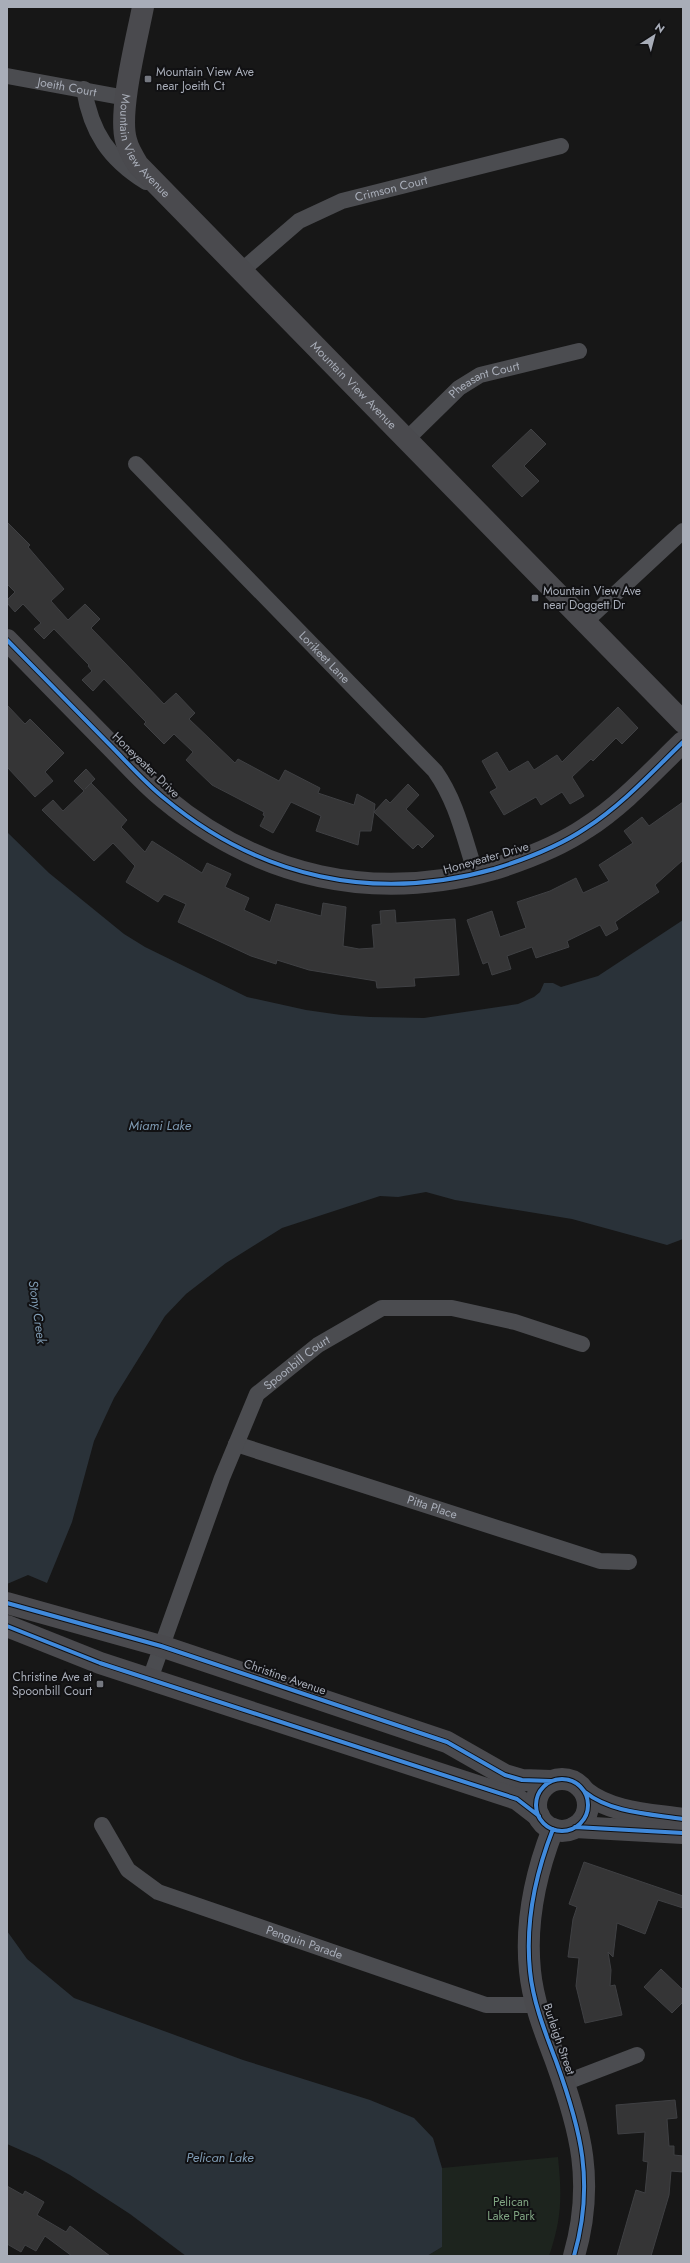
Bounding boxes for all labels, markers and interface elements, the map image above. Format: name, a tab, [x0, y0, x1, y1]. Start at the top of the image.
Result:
north arrow	[634, 16, 674, 56]
text: N	[652, 19, 668, 37]
place label: Mountain View Ave near Joeith Ct	[156, 63, 254, 95]
street label: Joeith Court	[34, 72, 98, 101]
marker: Mountain View Ave near Joeith Ct	[143, 74, 153, 84]
street label: Mountain View Avenue	[115, 93, 174, 202]
street label: Crimson Court	[353, 171, 429, 206]
street label: Mountain View Avenue	[306, 337, 401, 433]
street label: Pheasant Court	[445, 357, 521, 402]
place label: Mountain View Ave near Doggett Dr	[543, 582, 641, 614]
marker: Mountain View Ave near Doggett Dr	[530, 593, 540, 603]
street label: Lorikeet Lane	[295, 627, 354, 688]
street label: Honeyeater Drive	[108, 728, 184, 802]
street label: Honeyeater Drive	[441, 837, 531, 879]
water label: Miami Lake	[129, 1116, 192, 1135]
water label: Stony Creek	[24, 1279, 51, 1346]
street label: Spoonbill Court	[260, 1331, 333, 1394]
street label: Pitta Place	[405, 1491, 460, 1524]
street label: Christine Avenue	[241, 1654, 329, 1700]
place label: Christine Ave at Spoonbill Court	[12, 1668, 92, 1700]
marker: Christine Ave at Spoonbill Court	[95, 1679, 105, 1689]
street label: Penguin Parade	[264, 1921, 345, 1964]
street label: Burleigh Street	[538, 2001, 580, 2077]
water label: Pelican Lake	[186, 2148, 254, 2167]
park label: Pelican Lake Park	[487, 2193, 535, 2225]

